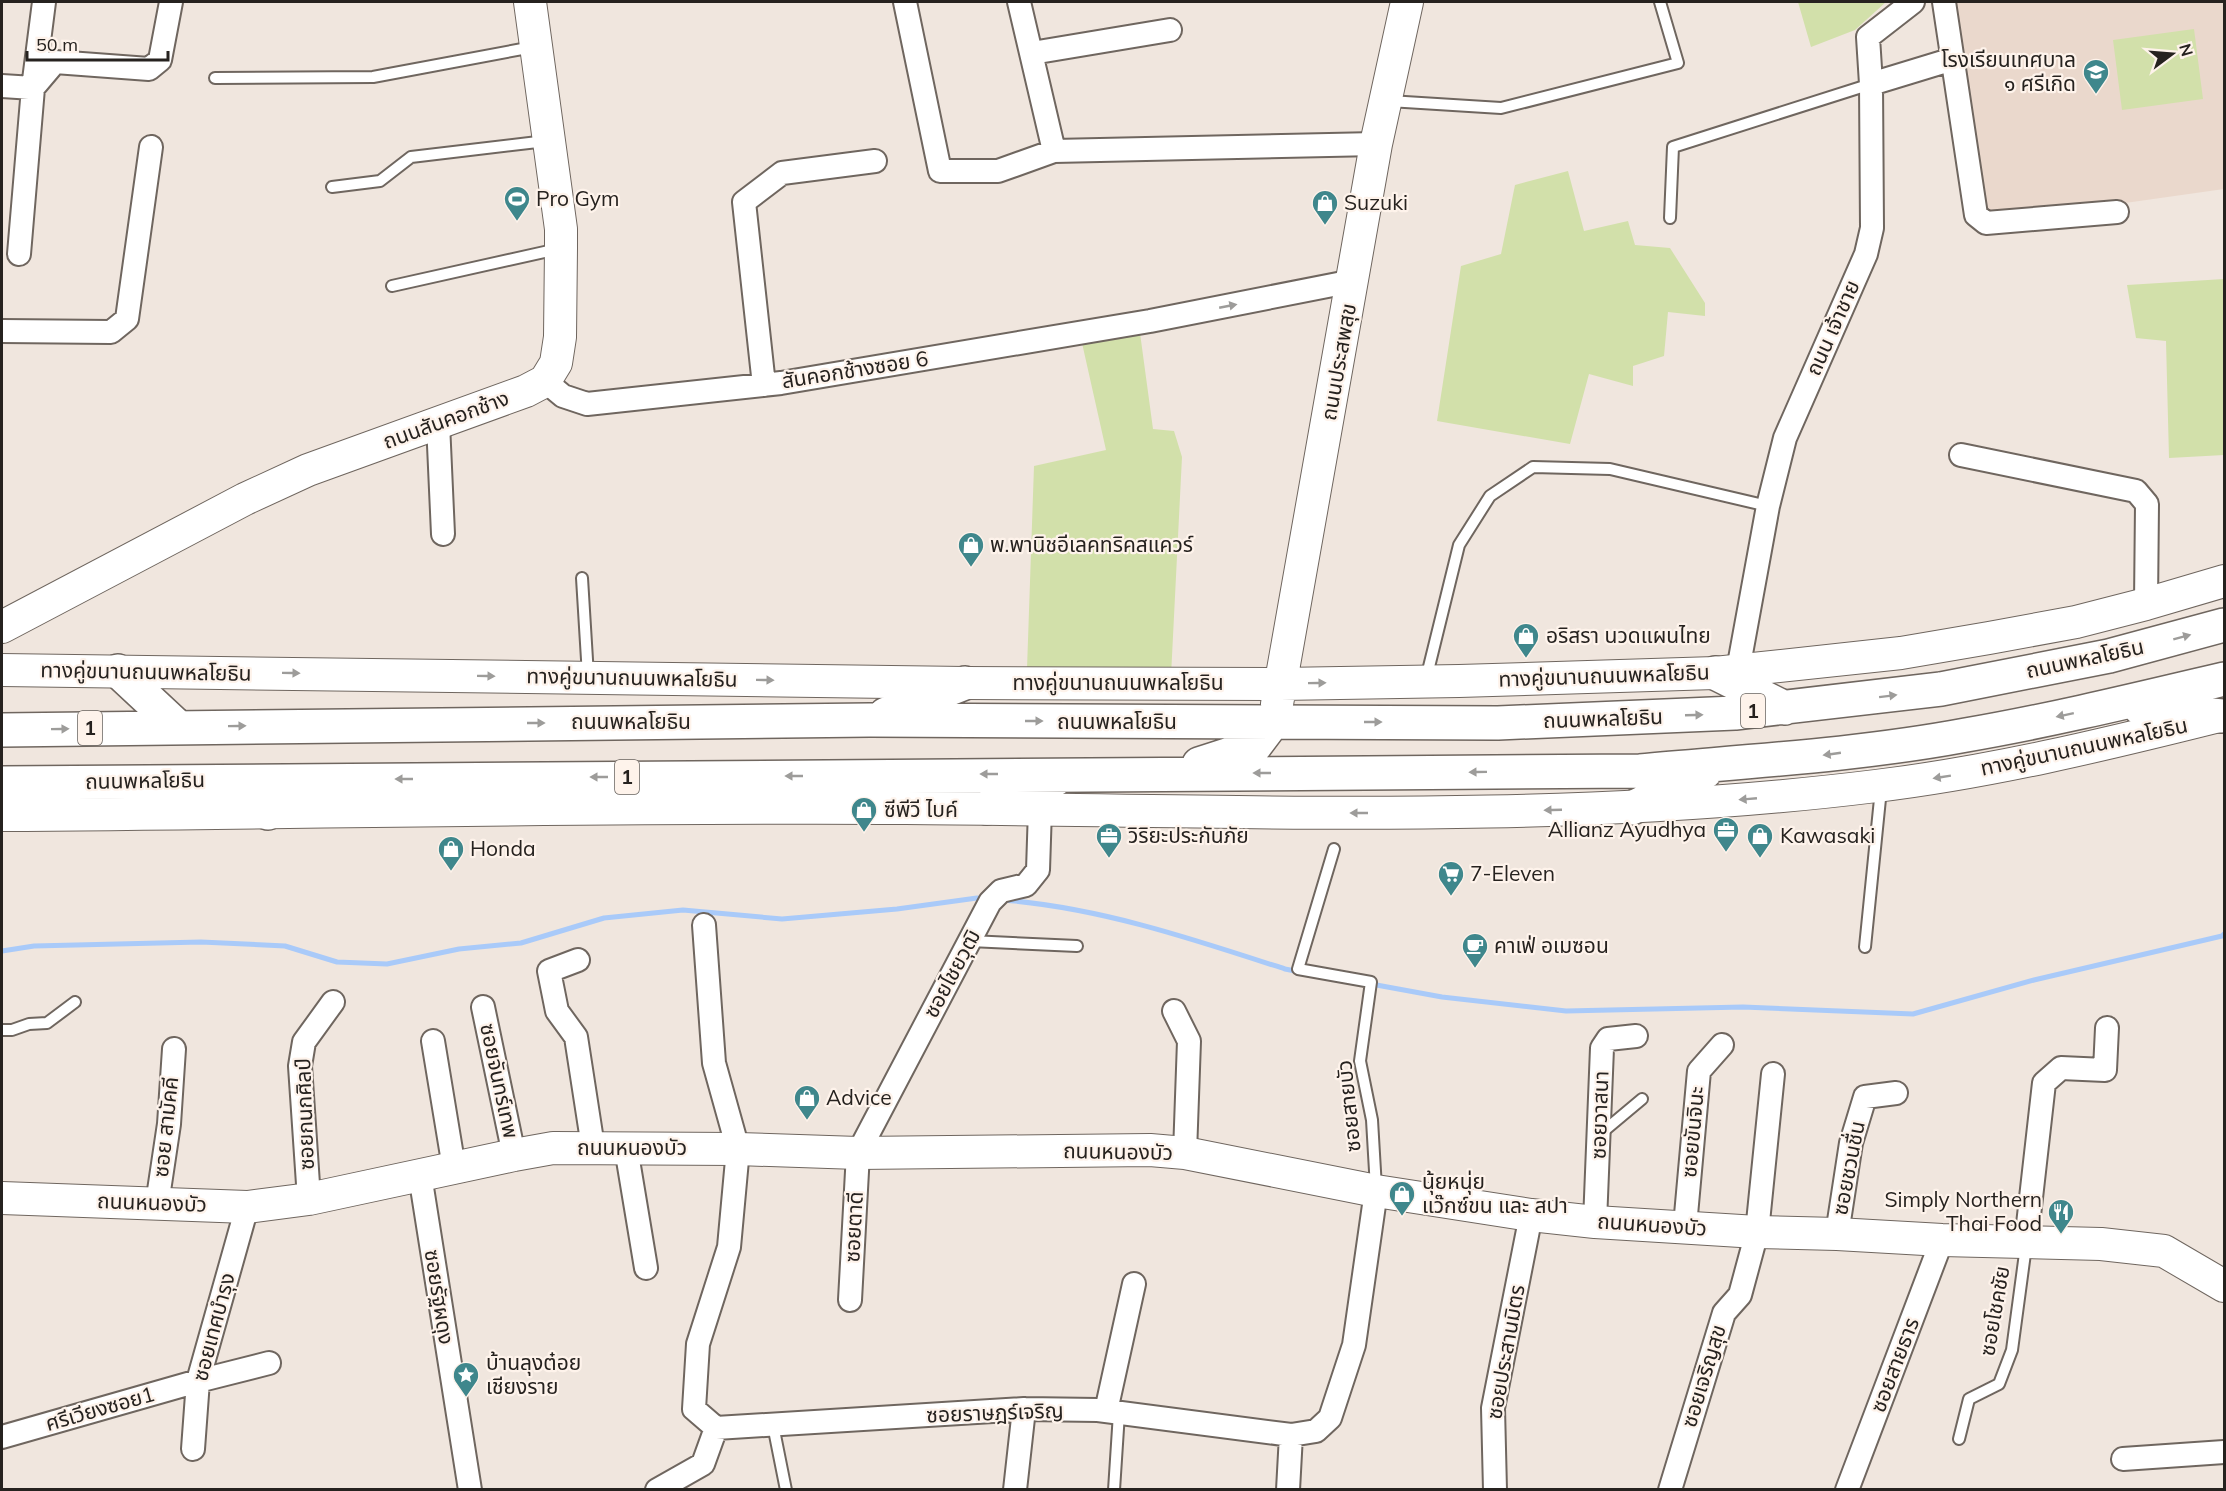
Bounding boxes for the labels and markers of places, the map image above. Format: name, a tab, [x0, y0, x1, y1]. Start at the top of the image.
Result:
place label: โรงเรียนเทศบาล ๑ ศรีเกิด	[1941, 46, 2076, 96]
school or university icon: โรงเรียนเทศบาล ๑ ศรีเกิด	[2081, 57, 2111, 95]
sports icon: Pro Gym	[502, 184, 532, 222]
place label: Pro Gym	[536, 185, 619, 211]
shop icon: Suzuki	[1310, 188, 1340, 226]
place label: Suzuki	[1344, 189, 1408, 215]
shop icon: พ.พานิชอีเลคทริคสแควร์	[956, 530, 986, 568]
place label: พ.พานิชอีเลคทริคสแควร์	[990, 531, 1194, 557]
shop icon: อริสรา นวดแผนไทย	[1511, 621, 1541, 659]
place label: อริสรา นวดแผนไทย	[1546, 622, 1711, 648]
shop icon: ซีพีวี ไบค์	[849, 795, 879, 833]
place label: ซีพีวี ไบค์	[884, 796, 958, 822]
office icon: Allianz Ayudhya	[1711, 815, 1741, 853]
place label: Allianz Ayudhya	[1548, 816, 1706, 842]
office icon: วิริยะประกันภัย	[1094, 821, 1124, 859]
shop icon: Kawasaki	[1745, 821, 1775, 859]
place label: วิริยะประกันภัย	[1128, 822, 1249, 848]
place label: Kawasaki	[1780, 822, 1875, 848]
shop icon: Honda	[436, 834, 466, 872]
place label: Honda	[470, 835, 536, 861]
supermarket icon: 7-Eleven	[1436, 859, 1466, 897]
place label: 7-Eleven	[1470, 860, 1555, 886]
cafe icon: คาเฟ่ อเมซอน	[1460, 931, 1490, 969]
place label: คาเฟ่ อเมซอน	[1494, 932, 1609, 958]
shop icon: Advice	[792, 1083, 822, 1121]
place label: Advice	[826, 1084, 892, 1110]
place label: นุ้ยหนุ่ย แว๊กซ์ขน และ สปา	[1422, 1168, 1568, 1218]
shop icon: นุ้ยหนุ่ย แว๊กซ์ขน และ สปา	[1387, 1179, 1417, 1217]
place label: Simply Northern Thai Food	[1884, 1186, 2042, 1236]
restaurant icon: Simply Northern Thai Food	[2046, 1197, 2076, 1235]
place label: บ้านลุงต๋อย เชียงราย	[486, 1349, 581, 1399]
place icon: บ้านลุงต๋อย เชียงราย	[451, 1360, 481, 1398]

